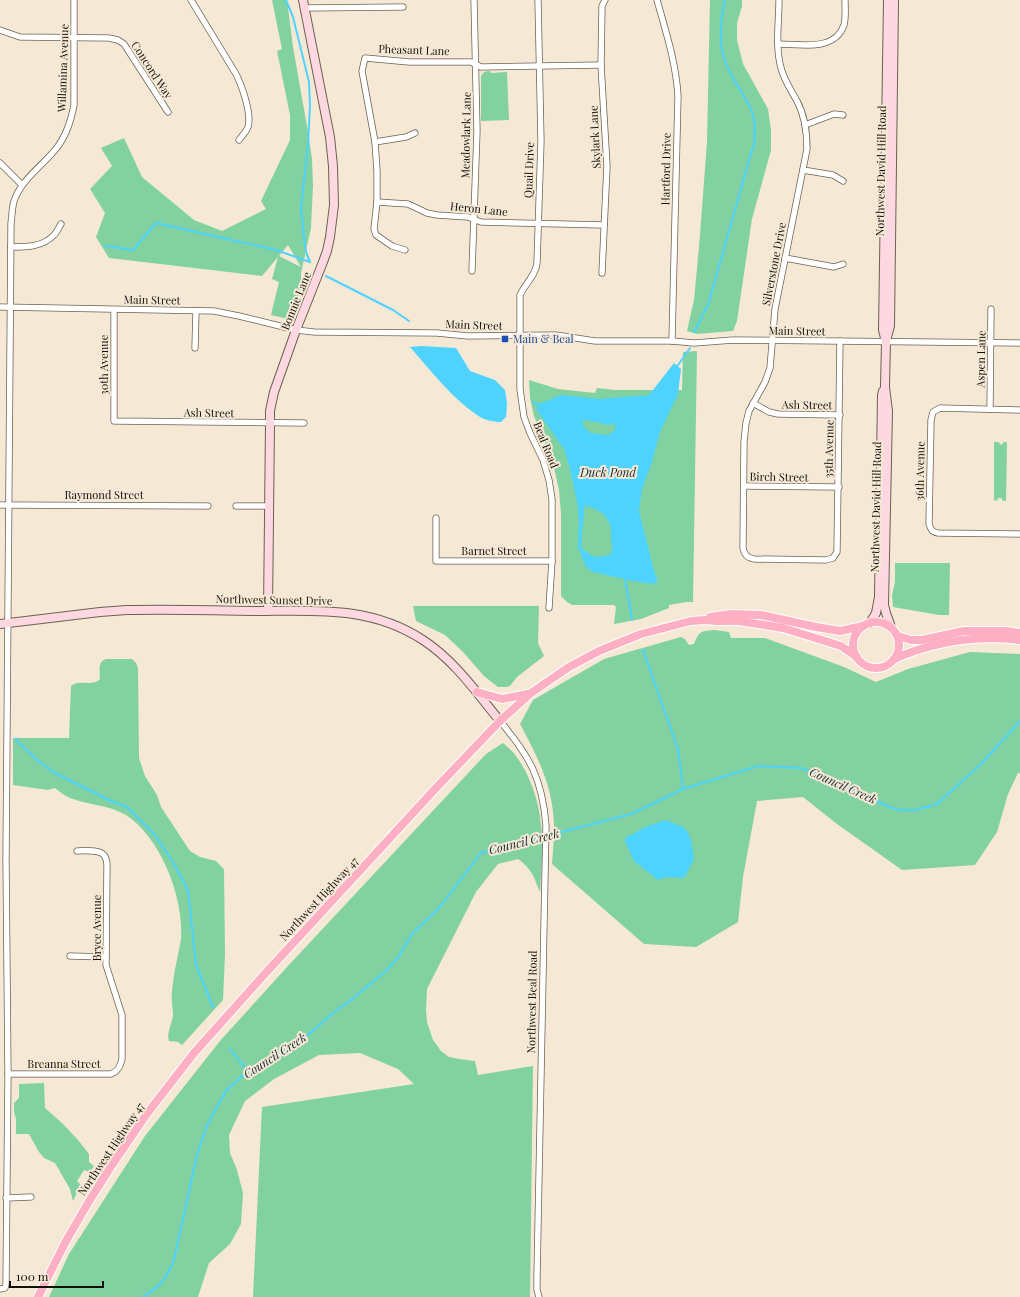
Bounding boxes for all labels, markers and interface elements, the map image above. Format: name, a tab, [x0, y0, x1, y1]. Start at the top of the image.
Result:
street label: Willamina Avenue	[53, 23, 72, 113]
street label: Concord Way	[128, 38, 177, 102]
street label: Pheasant Lane	[378, 41, 450, 58]
street label: Meadowlark Lane	[457, 91, 474, 179]
street label: Skylark Lane	[585, 105, 604, 169]
street label: Northwest David Hill Road	[872, 105, 889, 236]
street label: Hartford Drive	[657, 132, 674, 205]
street label: Quail Drive	[520, 141, 537, 198]
street label: Heron Lane	[450, 198, 509, 219]
street label: Silverstone Drive	[758, 220, 789, 307]
street label: Bonnie Lane	[277, 269, 314, 332]
street label: Main Street	[123, 292, 181, 307]
street label: Main Street	[445, 316, 503, 333]
street label: Main Street	[768, 323, 826, 338]
street label: Aspen Lane	[972, 330, 989, 389]
place label: Main & Beal	[513, 331, 574, 346]
street label: 30th Avenue	[96, 334, 111, 395]
marker: Main & Beal	[500, 334, 510, 344]
street label: Ash Street	[781, 397, 833, 412]
street label: Ash Street	[183, 405, 235, 420]
street label: Beal Road	[530, 419, 563, 471]
street label: 35th Avenue	[820, 419, 837, 478]
street label: Northwest David Hill Road	[867, 441, 884, 572]
street label: 36th Avenue	[911, 441, 928, 501]
water label: Duck Pond	[579, 464, 637, 480]
street label: Birch Street	[749, 468, 809, 485]
street label: Raymond Street	[64, 487, 144, 502]
street label: Barnet Street	[461, 543, 527, 558]
street label: Northwest Sunset Drive	[215, 591, 333, 608]
water label: Council Creek	[807, 763, 880, 807]
water label: Council Creek	[487, 825, 561, 857]
street label: Northwest Highway 47	[276, 853, 362, 944]
street label: Bryce Avenue	[89, 894, 104, 961]
street label: Northwest Beal Road	[523, 950, 540, 1054]
water label: Council Creek	[240, 1029, 309, 1081]
street label: Breanna Street	[27, 1056, 101, 1071]
street label: Northwest Highway 47	[74, 1099, 148, 1198]
scale bar	[10, 1263, 103, 1289]
text: 100 m	[16, 1268, 49, 1284]

